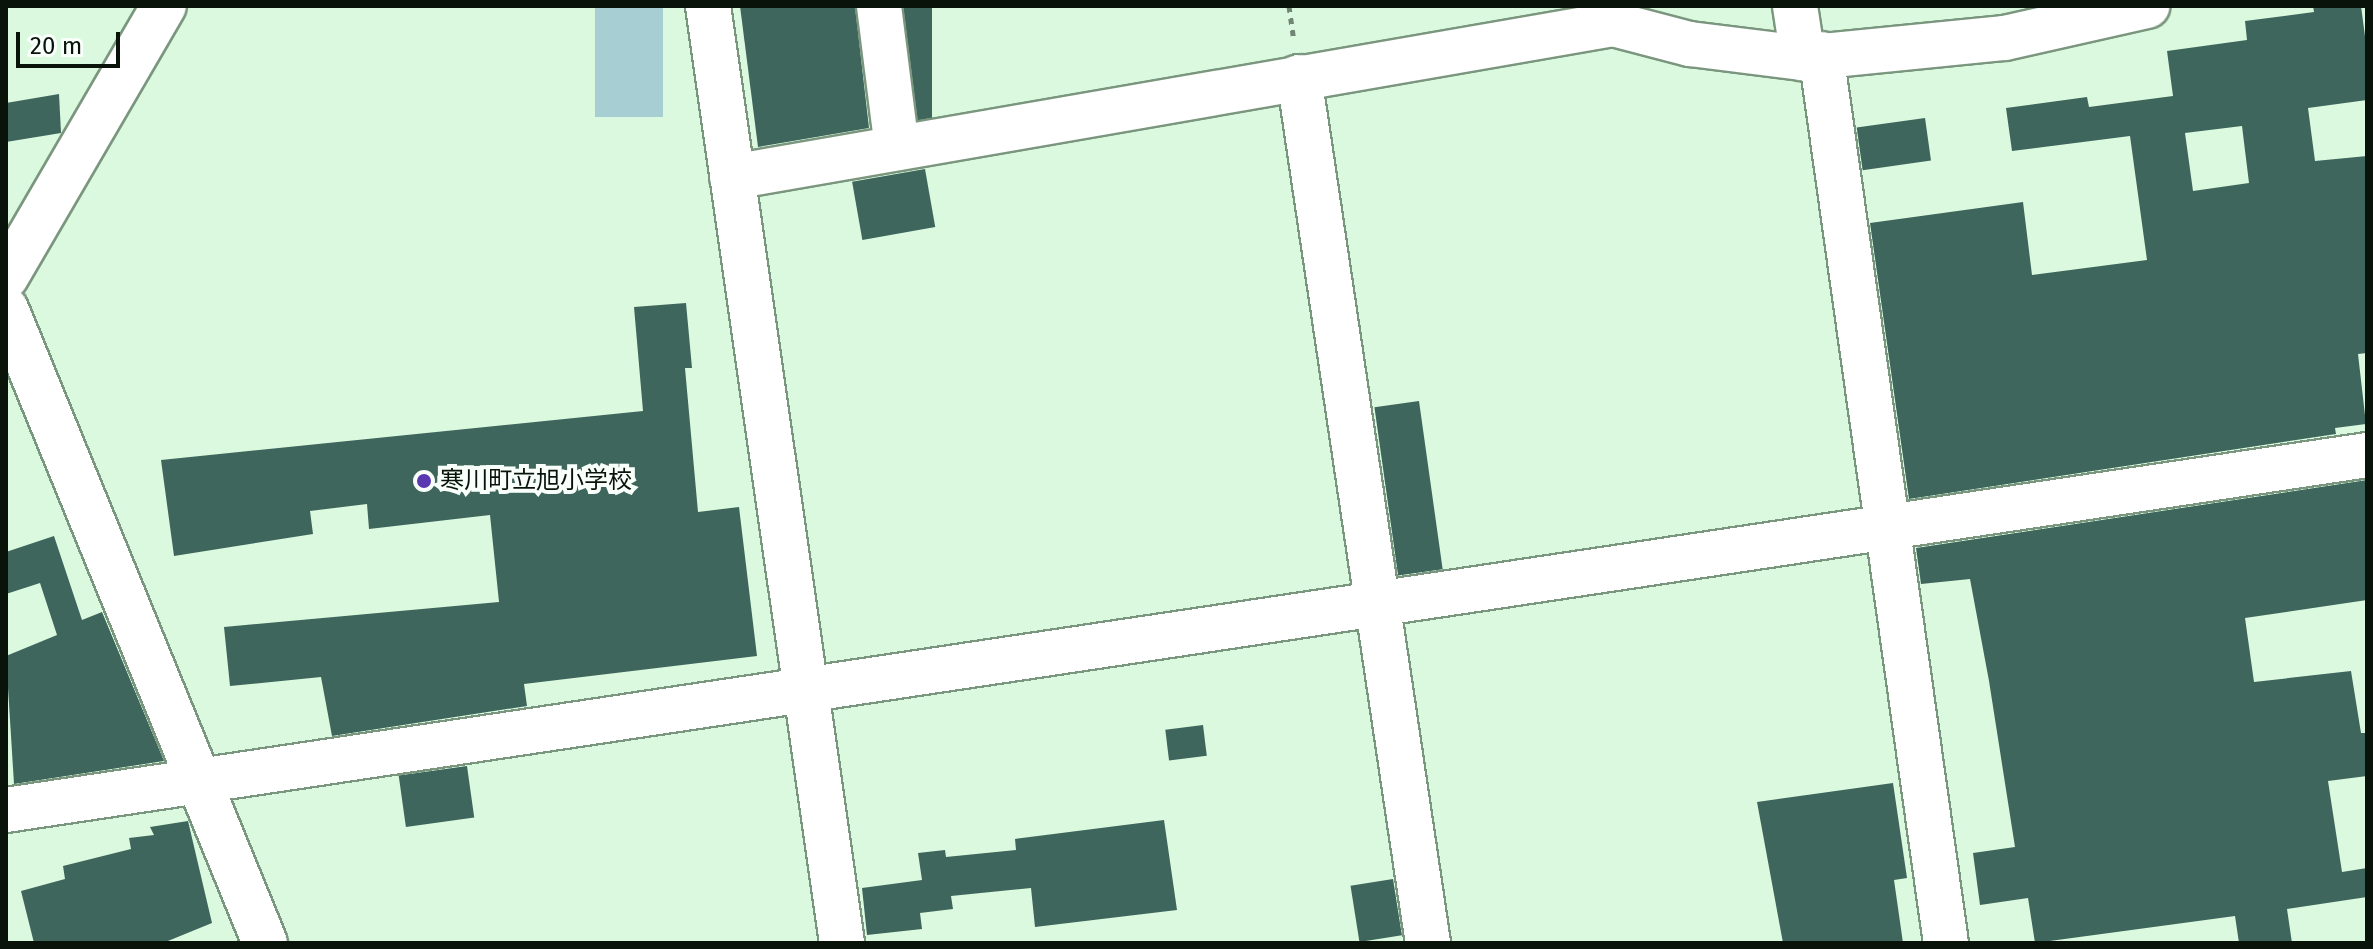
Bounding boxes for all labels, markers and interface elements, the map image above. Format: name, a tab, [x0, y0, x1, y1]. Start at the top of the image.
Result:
scale bar	[20, 16, 124, 66]
text: 20 m	[30, 32, 82, 60]
place label: 寒川町立旭小学校	[440, 467, 632, 495]
marker: 寒川町立旭小学校	[415, 472, 433, 490]

